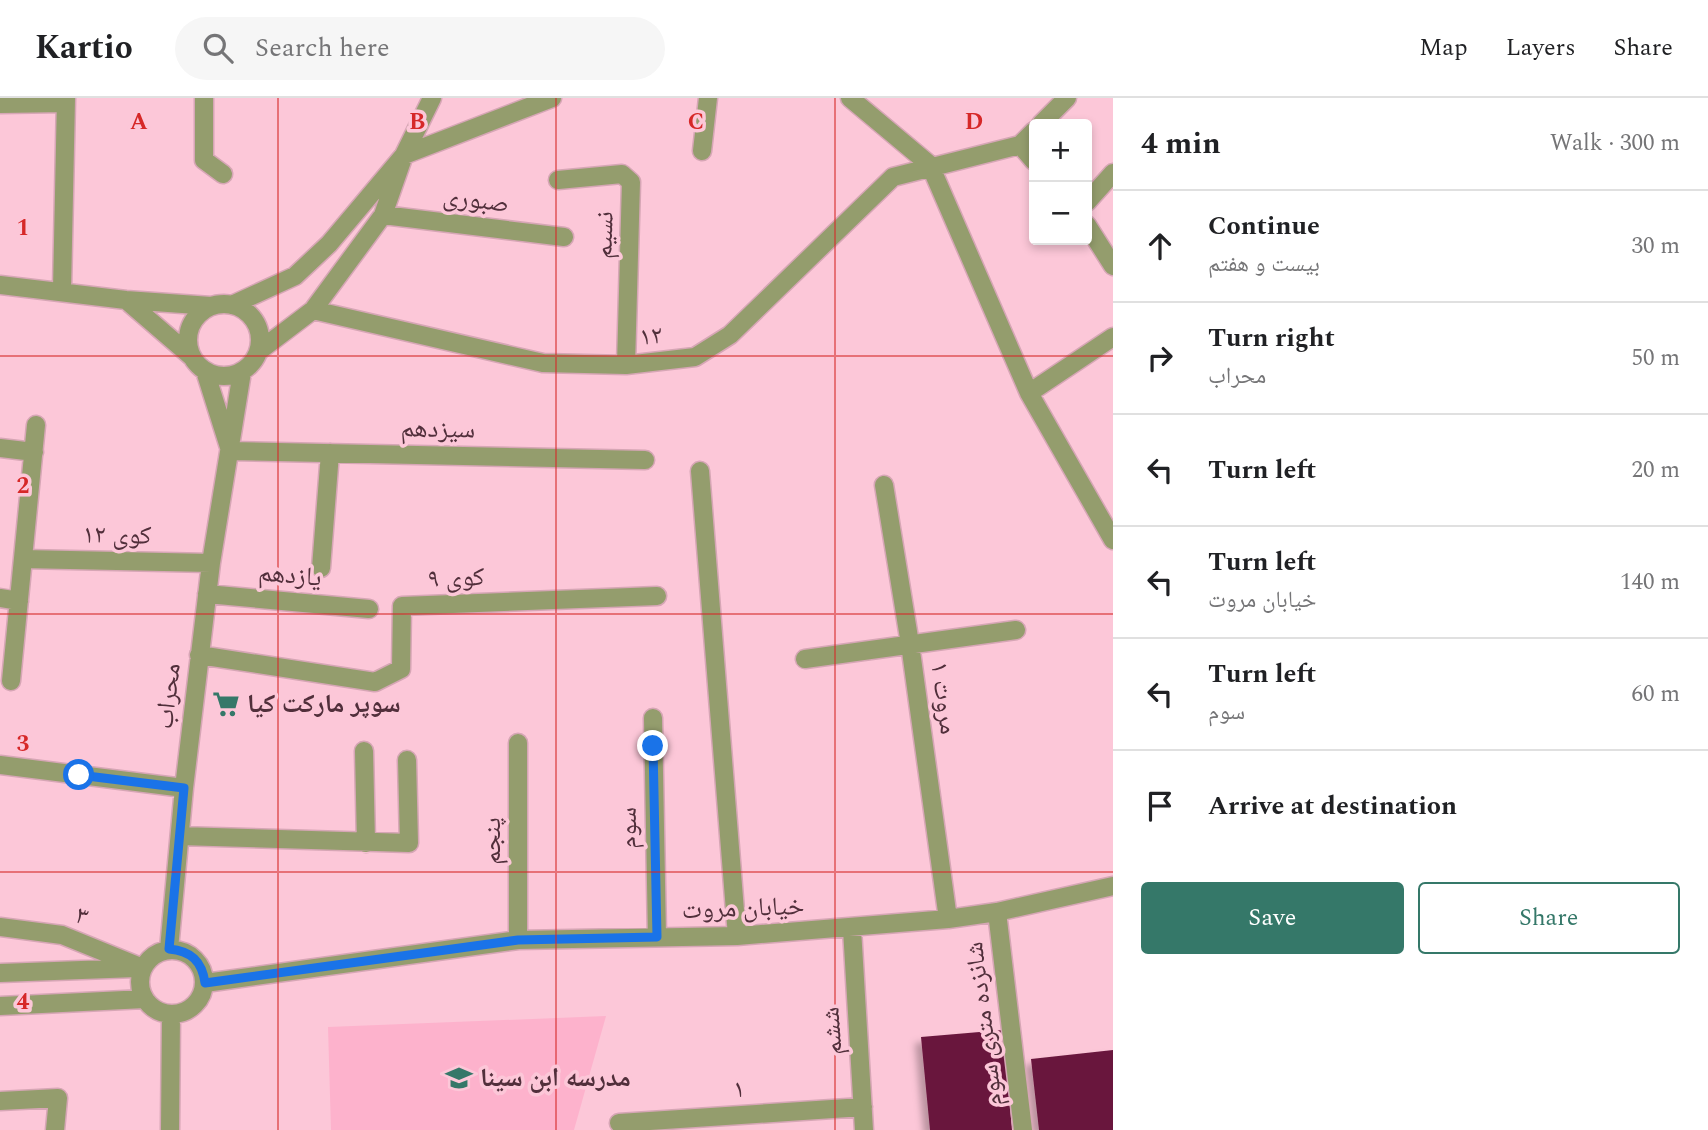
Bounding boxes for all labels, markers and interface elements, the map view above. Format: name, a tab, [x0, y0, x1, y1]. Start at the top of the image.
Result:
search box	[175, 17, 665, 80]
text: Kartio	[35, 23, 133, 73]
text: Search here	[255, 28, 390, 68]
icon: search	[199, 29, 237, 67]
text: Map	[1419, 30, 1468, 66]
text: Layers	[1506, 30, 1576, 66]
text: Share	[1614, 30, 1673, 66]
text: A	[130, 105, 148, 140]
text: B	[409, 105, 425, 140]
text: C	[688, 105, 704, 140]
text: D	[965, 105, 983, 140]
map controls	[1029, 119, 1092, 245]
button: +	[1029, 119, 1092, 182]
text: 4 min	[1141, 121, 1221, 167]
text: Walk · 300 m	[1550, 126, 1680, 161]
street label: صبوری	[441, 176, 511, 224]
button: −	[1029, 182, 1092, 245]
text: Continue	[1208, 206, 1320, 246]
text: 1	[17, 211, 29, 246]
street label: نسیم	[583, 211, 625, 259]
icon: ahead	[1141, 227, 1179, 265]
text: 30 m	[1631, 229, 1680, 264]
text: بیست و هفتم	[1208, 247, 1320, 282]
street label: ۱۲	[637, 315, 665, 357]
text: Turn right	[1208, 318, 1335, 358]
icon: right	[1141, 339, 1179, 377]
text: 50 m	[1631, 341, 1680, 376]
text: محراب	[1208, 359, 1266, 394]
street label: سیزدهم	[400, 408, 476, 450]
text: Turn left	[1208, 450, 1316, 490]
icon: left	[1141, 451, 1179, 489]
text: 20 m	[1631, 453, 1680, 488]
text: 2	[17, 469, 30, 504]
street label: کوی ۱۲	[82, 514, 152, 556]
text: Turn left	[1208, 542, 1316, 582]
street label: یازدهم	[257, 552, 323, 598]
street label: کوی ۹	[427, 557, 485, 599]
icon: left	[1141, 563, 1179, 601]
text: 140 m	[1620, 565, 1680, 600]
text: خیابان مروت	[1208, 583, 1316, 618]
text: Turn left	[1208, 654, 1316, 694]
street label: مروت ۱	[919, 659, 969, 737]
street label: محراب	[144, 661, 192, 731]
icon: left	[1141, 675, 1179, 713]
text: 60 m	[1631, 677, 1680, 712]
place label: سوپر مارکت کیا	[247, 684, 401, 724]
supermarket icon: سوپر مارکت کیا	[211, 689, 241, 719]
text: سوم	[1208, 695, 1245, 730]
text: 3	[17, 727, 30, 762]
route end	[637, 730, 668, 761]
route start	[63, 759, 94, 790]
text: Arrive at destination	[1208, 786, 1457, 826]
icon: arrive	[1141, 787, 1179, 825]
street label: سوم	[608, 807, 648, 849]
street label: پنجم	[472, 817, 512, 865]
button: Save	[1141, 882, 1404, 954]
button: Share	[1418, 882, 1680, 954]
street label: خیابان مروت	[681, 886, 805, 930]
street label: ۳	[70, 895, 94, 937]
street label: شانزده متری سوم	[954, 939, 1014, 1109]
text: 4	[17, 985, 30, 1020]
street label: ششم	[810, 1006, 854, 1056]
place label: مدرسه ابن سینا	[480, 1058, 631, 1098]
school or university icon: مدرسه ابن سینا	[444, 1063, 474, 1093]
street label: ۱	[732, 1069, 746, 1109]

